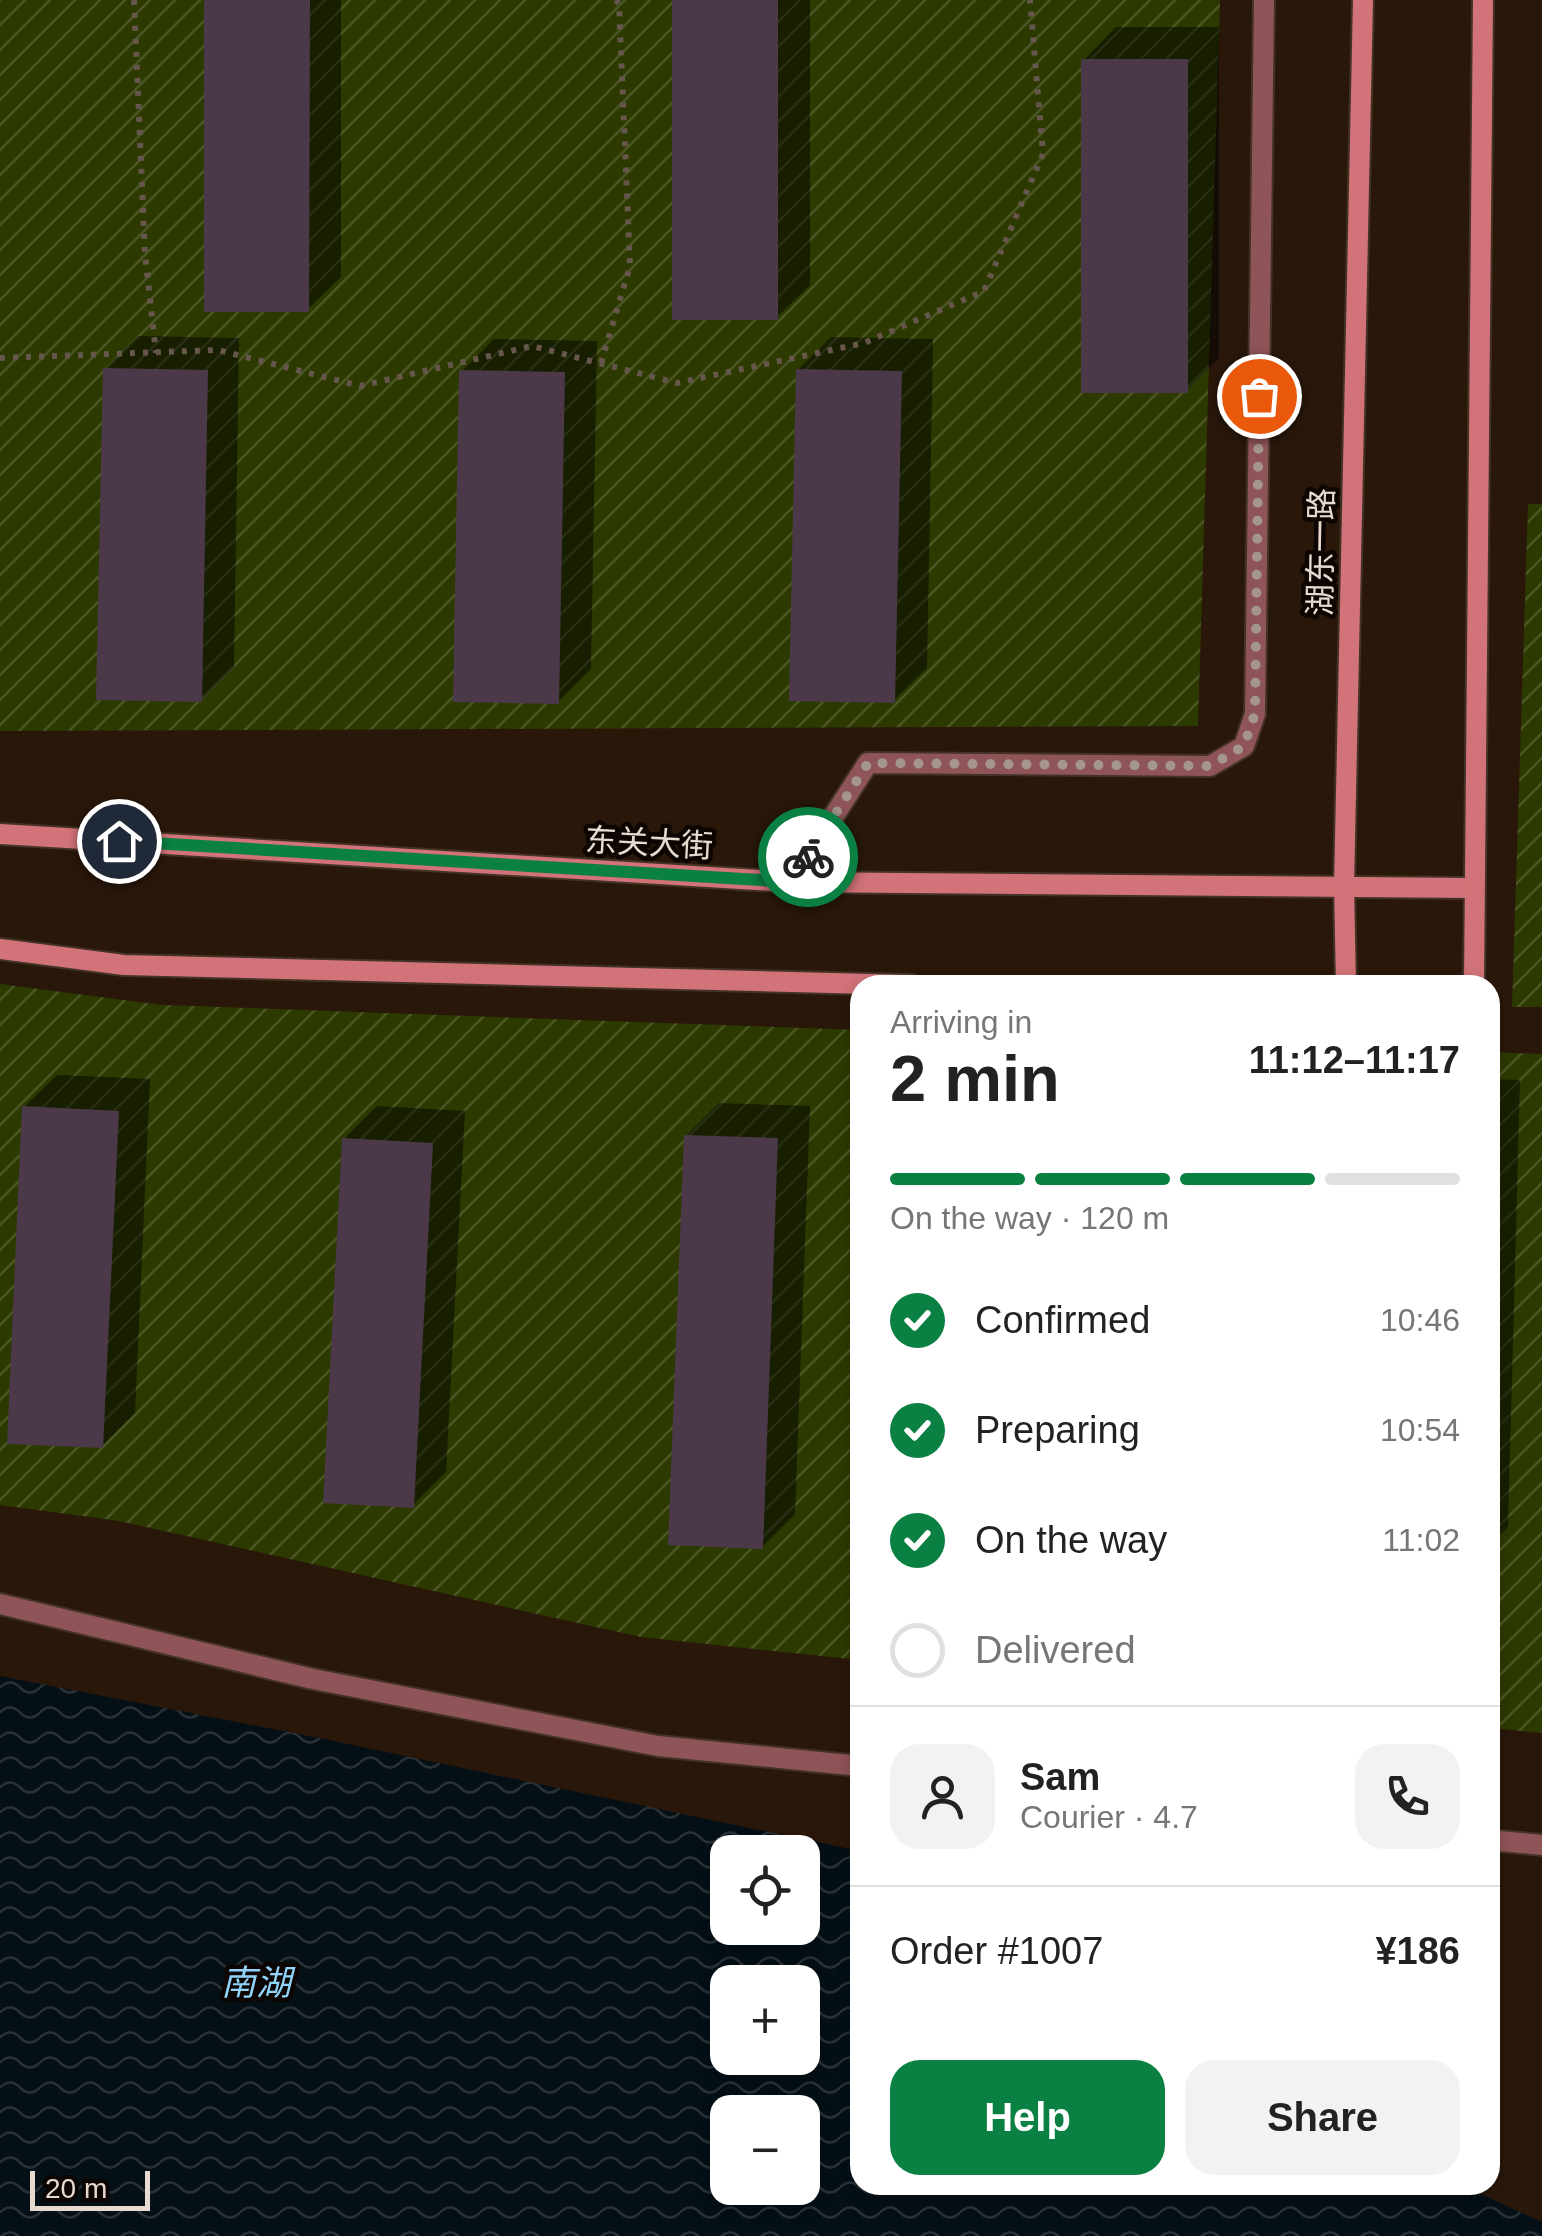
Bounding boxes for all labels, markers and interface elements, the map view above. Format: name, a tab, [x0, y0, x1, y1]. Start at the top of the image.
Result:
pin	[1217, 354, 1302, 439]
icon: bag	[1232, 369, 1287, 424]
street label: 湖东一路	[1302, 488, 1340, 616]
pin	[77, 799, 162, 884]
courier	[758, 807, 858, 907]
icon: home	[92, 814, 147, 869]
street label: 东关大街	[584, 822, 714, 864]
icon: bike	[781, 830, 836, 885]
text: Arriving in	[890, 1004, 1032, 1040]
text: 11:12–11:17	[1249, 1039, 1460, 1081]
text: 2 min	[890, 1042, 1060, 1115]
text: On the way · 120 m	[890, 1200, 1169, 1236]
icon: check	[890, 1293, 945, 1348]
text: Confirmed	[975, 1299, 1150, 1341]
text: 10:46	[1380, 1302, 1460, 1338]
icon: check	[890, 1403, 945, 1458]
text: Preparing	[975, 1409, 1140, 1451]
text: 10:54	[1380, 1412, 1460, 1448]
icon: check	[890, 1513, 945, 1568]
text: On the way	[975, 1519, 1167, 1561]
text: 11:02	[1382, 1522, 1460, 1558]
text: Delivered	[975, 1629, 1136, 1671]
button: person	[890, 1744, 995, 1849]
button: phone	[1355, 1744, 1460, 1849]
text: Sam	[1020, 1756, 1100, 1798]
text: Courier · 4.7	[1020, 1799, 1198, 1835]
map controls	[710, 1835, 820, 2205]
button: locate	[710, 1835, 820, 1945]
text: Order #1007	[890, 1930, 1103, 1972]
text: ¥186	[1375, 1930, 1460, 1972]
water label: 南湖	[221, 1963, 296, 2002]
button: +	[710, 1965, 820, 2075]
button: Help	[890, 2060, 1165, 2175]
button: Share	[1185, 2060, 1460, 2175]
button: −	[710, 2095, 820, 2205]
scale bar	[30, 2166, 150, 2210]
text: 20 m	[45, 2173, 107, 2204]

